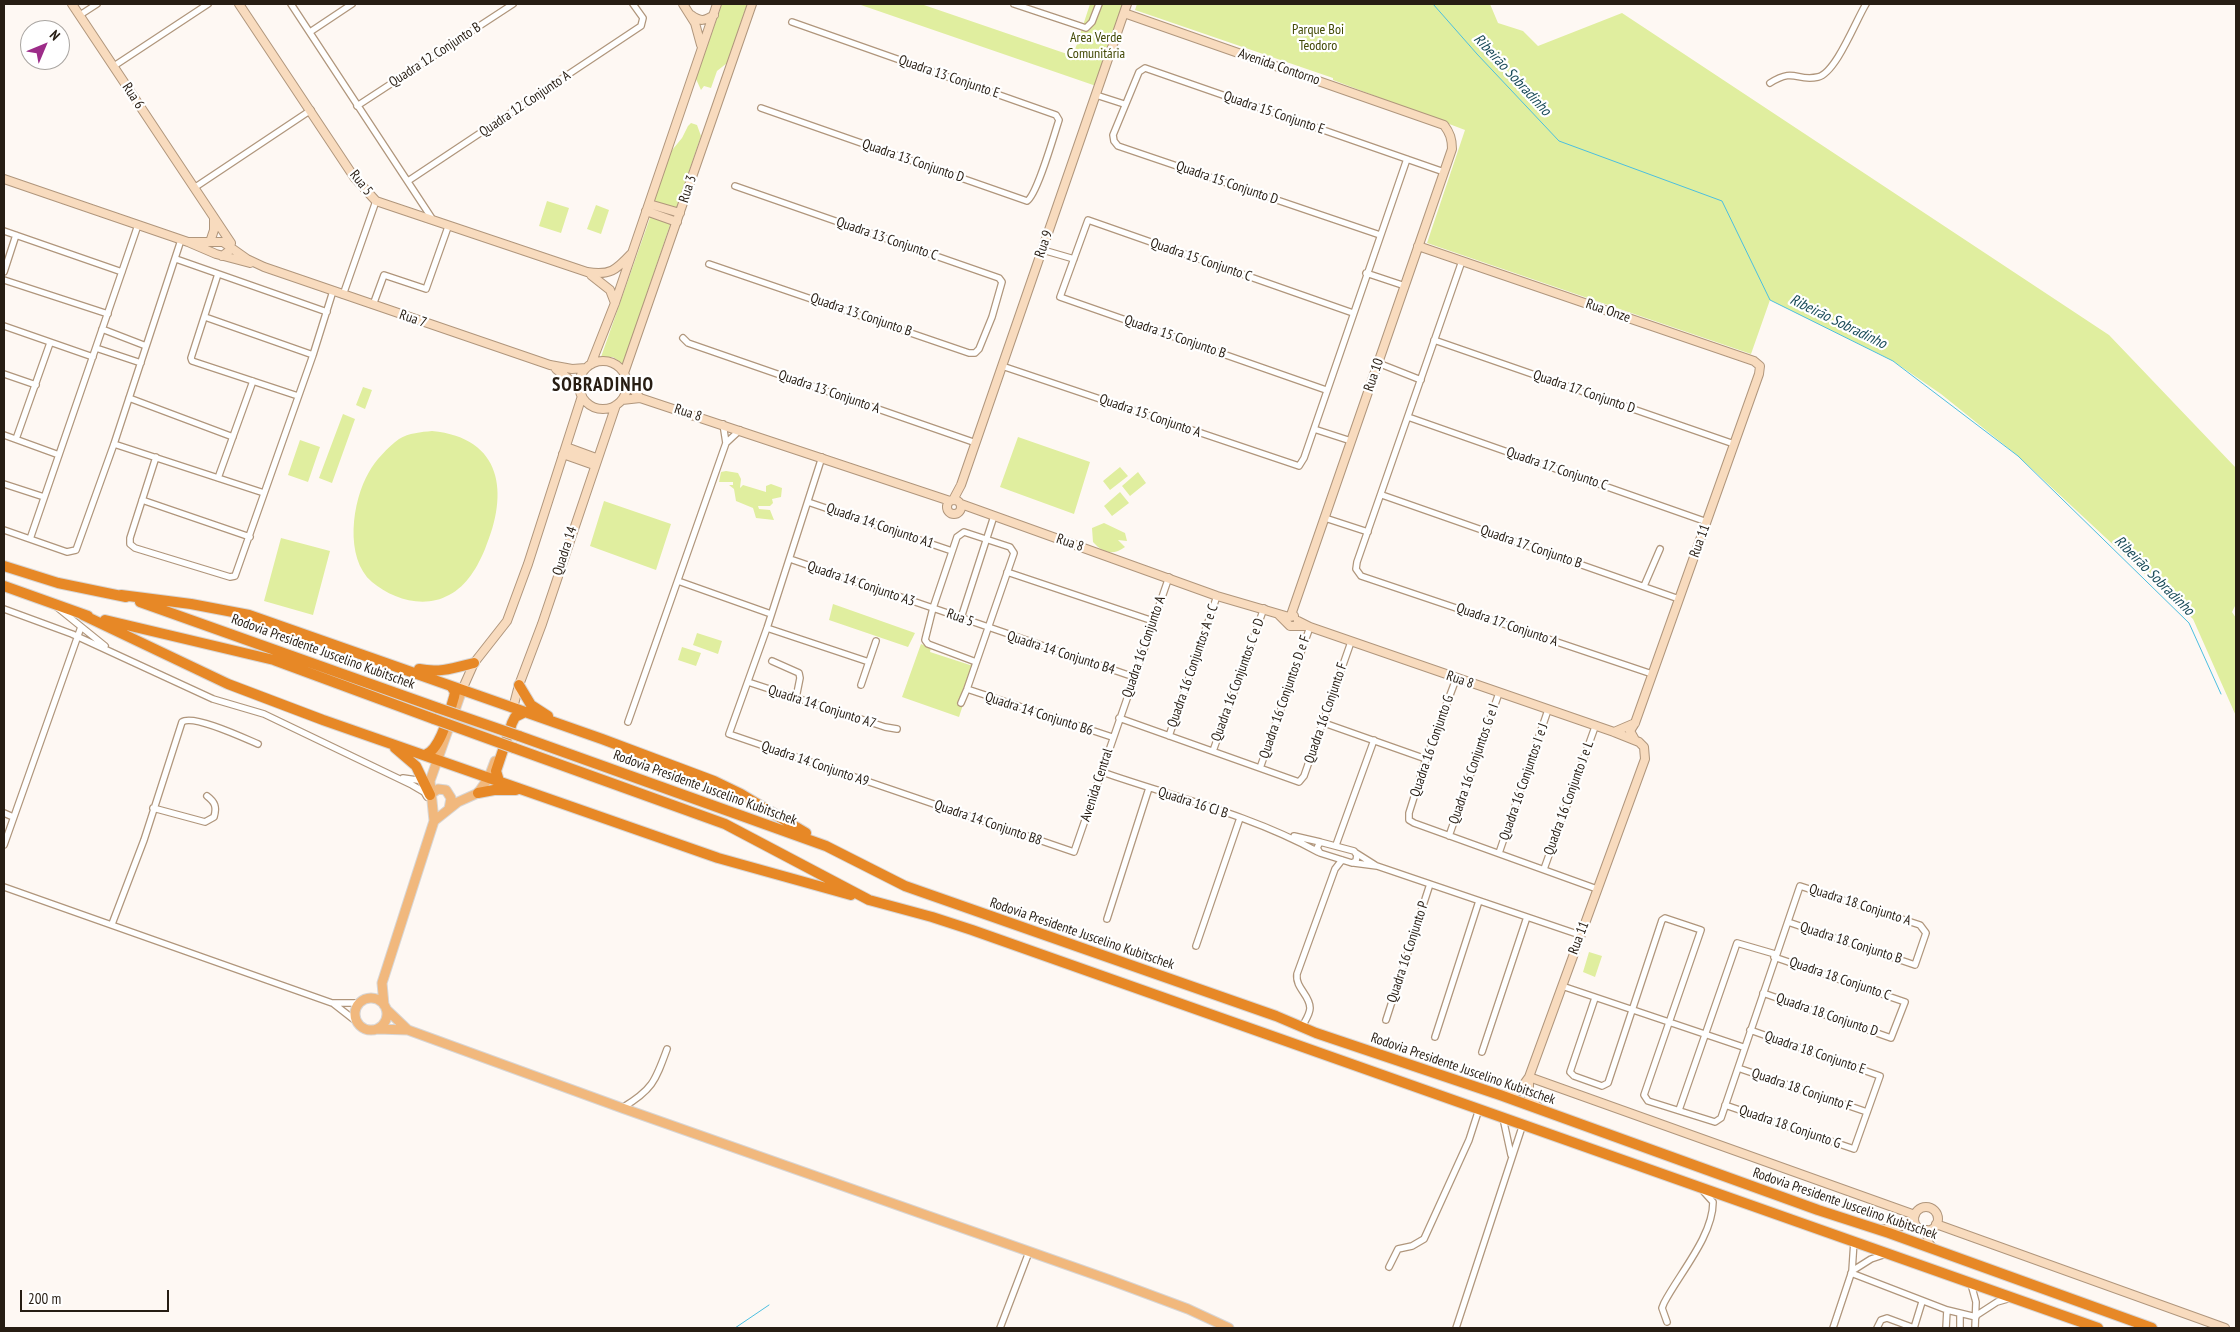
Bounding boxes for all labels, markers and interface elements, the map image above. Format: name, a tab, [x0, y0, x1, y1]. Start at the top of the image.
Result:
street label: Quadra 12 Conjunto B	[386, 19, 484, 91]
north arrow	[20, 20, 70, 70]
park label: Parque Boi Teodoro	[1292, 22, 1344, 54]
text: N	[46, 26, 64, 44]
park label: Area Verde Comunitária	[1067, 30, 1125, 62]
water label: Ribeirão Sobradinho	[1470, 30, 1554, 120]
street label: Avenida Contorno	[1236, 45, 1322, 89]
street label: Quadra 13 Conjunto E	[896, 52, 1002, 102]
street label: Quadra 12 Conjunto A	[476, 67, 574, 141]
street label: Rua 6	[118, 80, 148, 112]
street label: Quadra 15 Conjunto E	[1221, 88, 1327, 138]
street label: Quadra 13 Conjunto D	[860, 136, 966, 186]
street label: Quadra 15 Conjunto D	[1174, 158, 1280, 208]
street label: Rua 5	[346, 167, 376, 199]
street label: Rua 3	[676, 173, 700, 205]
street label: Quadra 13 Conjunto C	[834, 214, 940, 264]
street label: Rua 9	[1032, 228, 1056, 260]
street label: Quadra 15 Conjunto C	[1148, 235, 1254, 285]
street label: Quadra 13 Conjunto B	[808, 290, 914, 340]
water label: Ribeirão Sobradinho	[1787, 291, 1889, 353]
street label: Rua Onze	[1584, 296, 1632, 326]
street label: Rua 7	[397, 307, 429, 331]
street label: Quadra 15 Conjunto B	[1122, 312, 1228, 362]
street label: Rua 10	[1361, 356, 1387, 394]
street label: Quadra 13 Conjunto A	[776, 367, 882, 417]
street label: Quadra 17 Conjunto D	[1531, 367, 1637, 417]
district label: SOBRADINHO	[551, 375, 655, 397]
street label: Quadra 15 Conjunto A	[1097, 391, 1203, 441]
street label: Rua 8	[672, 401, 704, 425]
street label: Quadra 17 Conjunto C	[1504, 444, 1610, 494]
street label: Quadra 14 Conjunto A1	[824, 500, 936, 552]
street label: Quadra 17 Conjunto B	[1478, 522, 1584, 572]
street label: Rua 11	[1686, 522, 1714, 560]
street label: Quadra 14	[549, 524, 581, 578]
street label: Rua 8	[1054, 531, 1086, 555]
water label: Ribeirão Sobradinho	[2110, 532, 2198, 620]
street label: Quadra 14 Conjunto A3	[805, 558, 917, 610]
street label: Quadra 16 Conjunto A	[1119, 594, 1169, 700]
street label: Quadra 17 Conjunto A	[1454, 600, 1560, 650]
street label: Quadra 16 Conjuntos A e C	[1164, 602, 1222, 730]
street label: Rua 5	[944, 605, 976, 631]
street label: Rodovia Presidente Juscelino Kubitschek	[229, 611, 417, 693]
street label: Quadra 16 Conjuntos C e D	[1208, 616, 1268, 744]
street label: Quadra 14 Conjunto B4	[1005, 628, 1117, 678]
street label: Quadra 16 Conjuntos D e F	[1256, 633, 1314, 761]
street label: Quadra 16 Conjunto F	[1301, 660, 1351, 766]
street label: Rua 8	[1444, 668, 1476, 692]
street label: Quadra 14 Conjunto A7	[766, 682, 878, 732]
street label: Quadra 14 Conjunto B6	[983, 689, 1095, 739]
street label: Quadra 16 Conjunto G	[1407, 693, 1457, 799]
street label: Quadra 16 Conjuntos G e I	[1446, 702, 1502, 826]
street label: Quadra 16 Conjuntos I e J	[1496, 721, 1552, 843]
street label: Quadra 14 Conjunto A9	[759, 738, 871, 790]
street label: Quadra 16 Conjunto J e L	[1541, 739, 1597, 857]
street label: Avenida Central	[1077, 746, 1117, 824]
street label: Rodovia Presidente Juscelino Kubitschek	[611, 747, 799, 829]
street label: Quadra 16 CJ B	[1156, 784, 1230, 822]
street label: Quadra 14 Conjunto B8	[932, 797, 1044, 849]
street label: Quadra 18 Conjunto A	[1807, 881, 1913, 929]
street label: Rodovia Presidente Juscelino Kubitschek	[988, 894, 1176, 974]
street label: Quadra 16 Conjunto P	[1384, 899, 1432, 1005]
street label: Rua 11	[1565, 919, 1593, 957]
street label: Quadra 18 Conjunto B	[1798, 919, 1904, 967]
street label: Quadra 18 Conjunto C	[1787, 954, 1893, 1004]
street label: Quadra 18 Conjunto D	[1774, 990, 1880, 1040]
street label: Quadra 18 Conjunto E	[1762, 1028, 1868, 1078]
street label: Rodovia Presidente Juscelino Kubitschek	[1369, 1029, 1557, 1109]
street label: Quadra 18 Conjunto F	[1749, 1065, 1855, 1115]
street label: Quadra 18 Conjunto G	[1737, 1102, 1843, 1152]
street label: Rodovia Presidente Juscelino Kubitschek	[1751, 1164, 1939, 1244]
scale bar	[22, 1280, 171, 1312]
text: 200 m	[28, 1289, 61, 1308]

